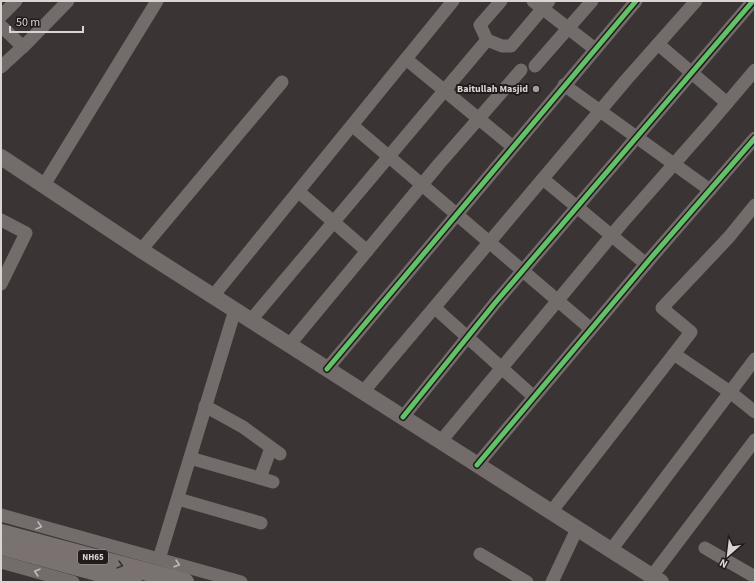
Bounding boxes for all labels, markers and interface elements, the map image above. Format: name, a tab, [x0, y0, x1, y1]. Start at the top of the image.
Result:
scale bar	[10, 8, 83, 34]
text: 50 m	[16, 14, 40, 31]
place label: Baitullah Masjid	[457, 82, 528, 96]
marker: Baitullah Masjid	[531, 84, 541, 94]
one-way arrow	[35, 521, 42, 530]
north arrow	[708, 535, 748, 575]
road number: NH65	[78, 550, 108, 564]
text: N	[717, 555, 730, 572]
one-way arrow	[174, 559, 181, 568]
one-way arrow	[117, 560, 123, 568]
one-way arrow	[34, 568, 41, 577]

